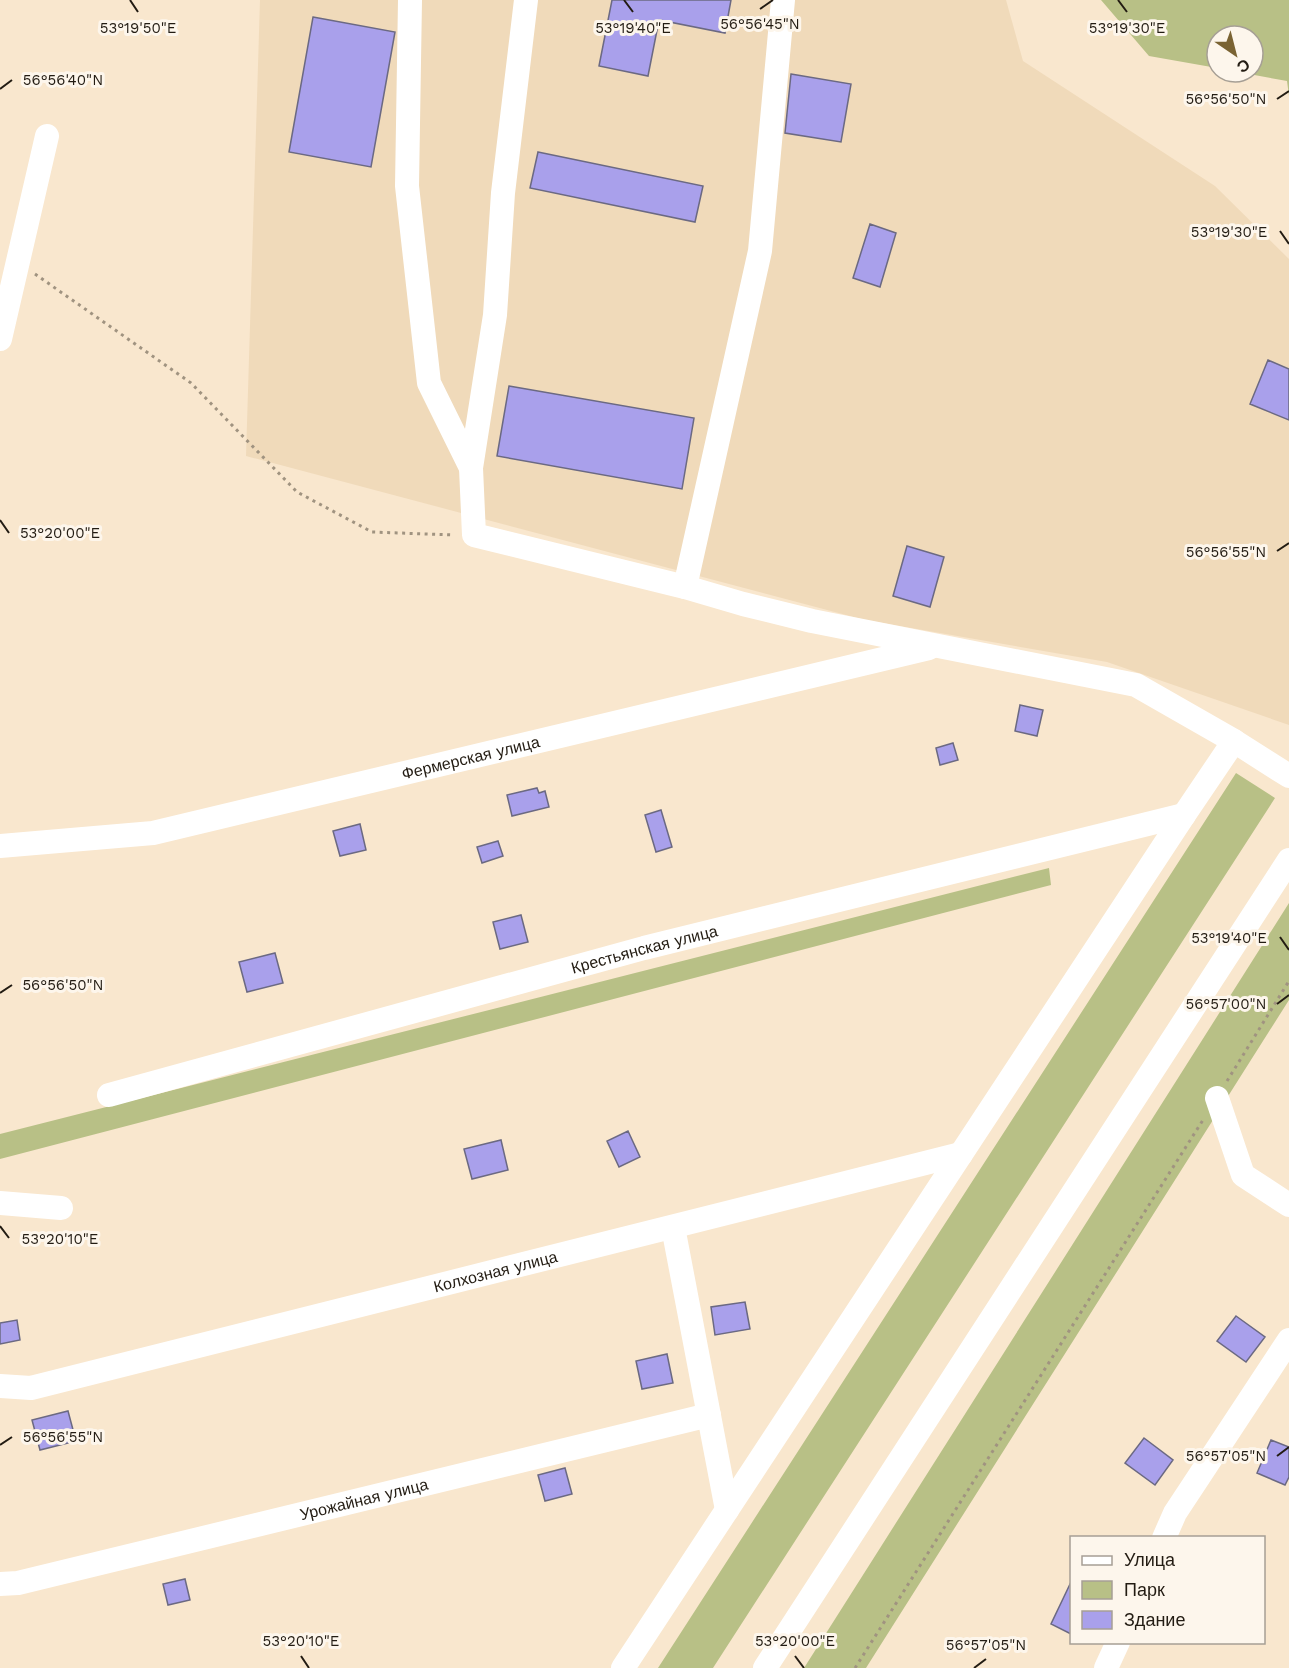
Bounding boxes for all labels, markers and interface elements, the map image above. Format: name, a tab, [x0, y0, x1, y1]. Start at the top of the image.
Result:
text: 56°56'45"N	[720, 15, 800, 33]
text: 53°19'50"E	[100, 19, 176, 37]
text: 53°19'40"E	[595, 19, 671, 37]
text: 53°19'30"E	[1089, 19, 1165, 37]
north arrow	[1205, 24, 1265, 84]
text: С	[1233, 55, 1254, 77]
text: 56°56'40"N	[23, 71, 103, 89]
text: 56°56'50"N	[1185, 90, 1267, 108]
text: 53°19'30"E	[1191, 223, 1267, 241]
text: 53°20'00"E	[20, 524, 100, 542]
text: 56°56'55"N	[1186, 543, 1266, 561]
street label: Фермерская улица	[400, 732, 542, 783]
street label: Крестьянская улица	[569, 921, 720, 977]
text: 53°19'40"E	[1191, 929, 1267, 947]
text: 56°56'50"N	[22, 976, 104, 994]
text: 56°57'00"N	[1185, 995, 1267, 1013]
text: 53°20'10"E	[22, 1230, 98, 1248]
street label: Колхозная улица	[432, 1246, 559, 1296]
text: 56°56'55"N	[23, 1428, 103, 1446]
text: 56°57'05"N	[1186, 1447, 1266, 1465]
street label: Урожайная улица	[298, 1474, 430, 1524]
legend	[1070, 1536, 1265, 1644]
text: Улица	[1124, 1549, 1176, 1570]
text: Парк	[1124, 1579, 1165, 1600]
text: Здание	[1124, 1609, 1185, 1630]
text: 53°20'10"E	[263, 1632, 339, 1650]
text: 53°20'00"E	[755, 1632, 835, 1650]
text: 56°57'05"N	[946, 1636, 1026, 1654]

